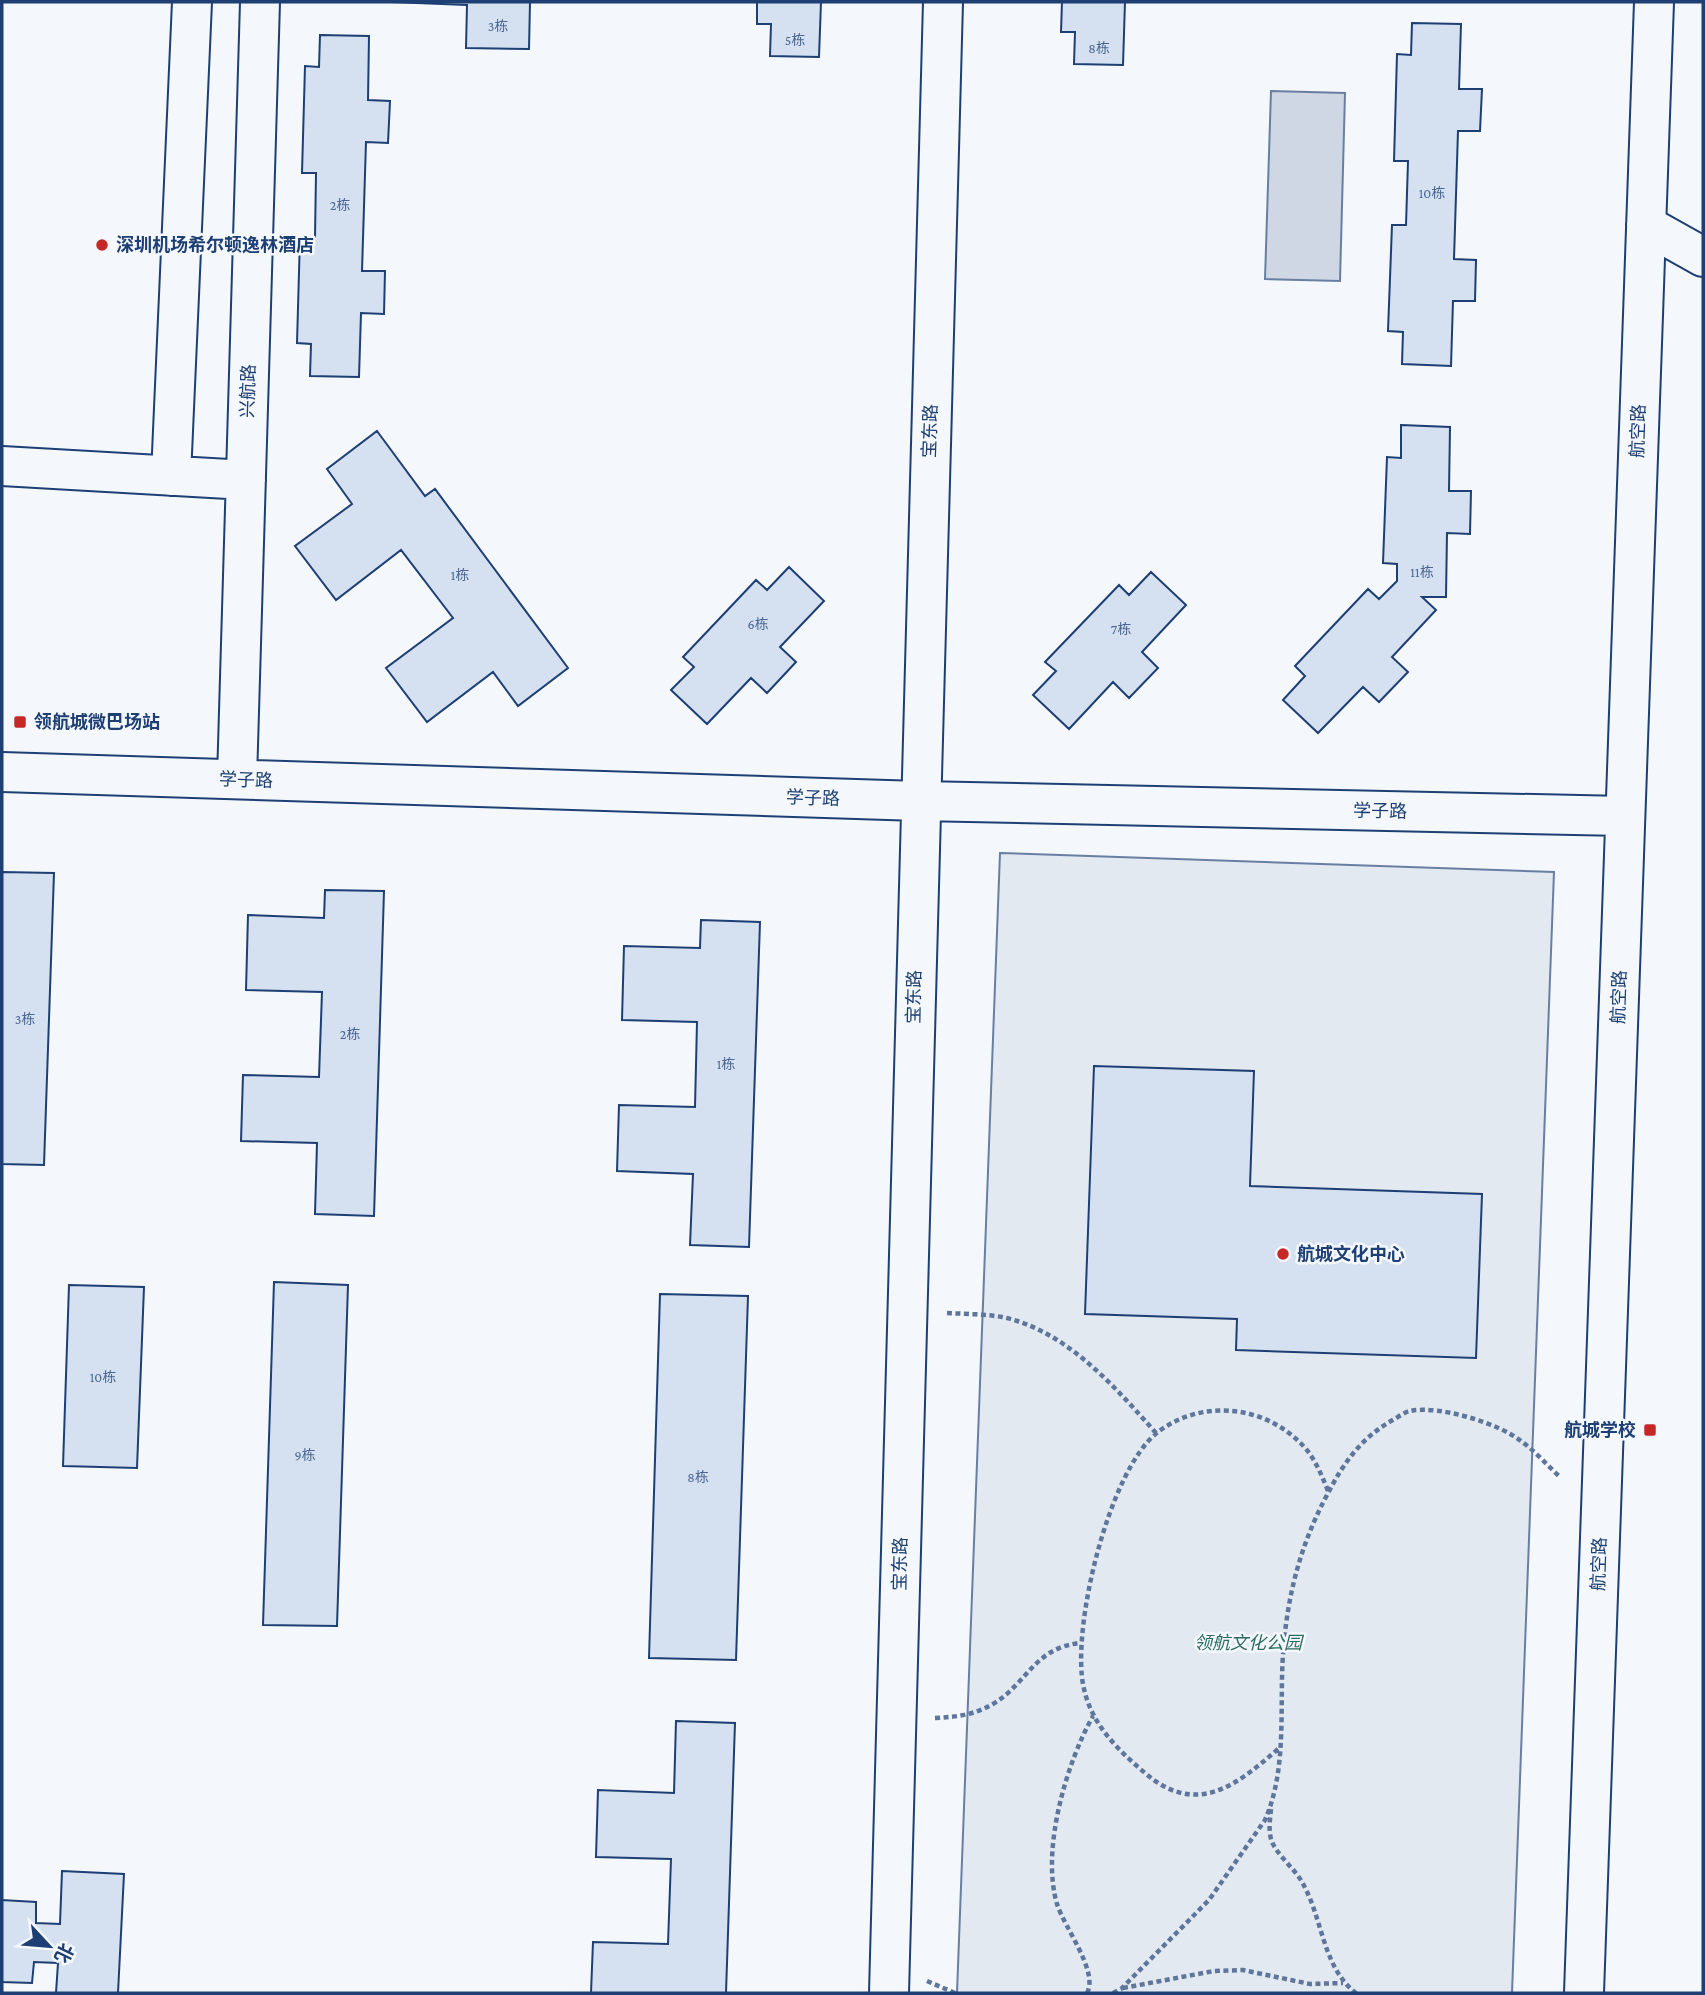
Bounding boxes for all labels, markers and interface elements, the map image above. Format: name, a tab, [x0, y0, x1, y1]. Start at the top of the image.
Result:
house number: 3栋	[488, 18, 508, 34]
house number: 5栋	[785, 32, 805, 48]
house number: 8栋	[1088, 40, 1110, 56]
house number: 10栋	[1419, 185, 1445, 201]
house number: 2栋	[330, 197, 350, 213]
place label: 深圳机场希尔顿逸林酒店	[116, 235, 314, 255]
marker: 深圳机场希尔顿逸林酒店	[94, 237, 110, 253]
street label: 兴航路	[237, 364, 259, 418]
street label: 宝东路	[919, 404, 941, 458]
street label: 航空路	[1627, 404, 1649, 458]
house number: 11栋	[1410, 564, 1434, 580]
house number: 1栋	[451, 567, 469, 583]
house number: 6栋	[747, 616, 769, 632]
house number: 7栋	[1111, 621, 1131, 637]
place label: 领航城微巴场站	[34, 712, 160, 732]
marker: 领航城微巴场站	[12, 714, 28, 730]
street label: 学子路	[219, 769, 273, 791]
street label: 学子路	[786, 787, 840, 809]
street label: 学子路	[1353, 801, 1407, 821]
street label: 宝东路	[904, 970, 924, 1024]
street label: 航空路	[1608, 970, 1630, 1024]
house number: 3栋	[15, 1011, 35, 1027]
house number: 2栋	[340, 1026, 360, 1042]
house number: 1栋	[717, 1056, 735, 1072]
place label: 航城文化中心	[1297, 1244, 1405, 1264]
marker: 航城文化中心	[1275, 1246, 1291, 1262]
house number: 10栋	[90, 1369, 116, 1385]
place label: 航城学校	[1564, 1420, 1636, 1440]
marker: 航城学校	[1642, 1422, 1658, 1438]
house number: 9栋	[294, 1447, 316, 1463]
house number: 8栋	[687, 1469, 709, 1485]
street label: 宝东路	[890, 1537, 910, 1591]
street label: 航空路	[1588, 1537, 1610, 1591]
park label: 领航文化公园	[1194, 1633, 1305, 1653]
north arrow	[14, 1911, 84, 1981]
text: 北	[50, 1940, 77, 1966]

